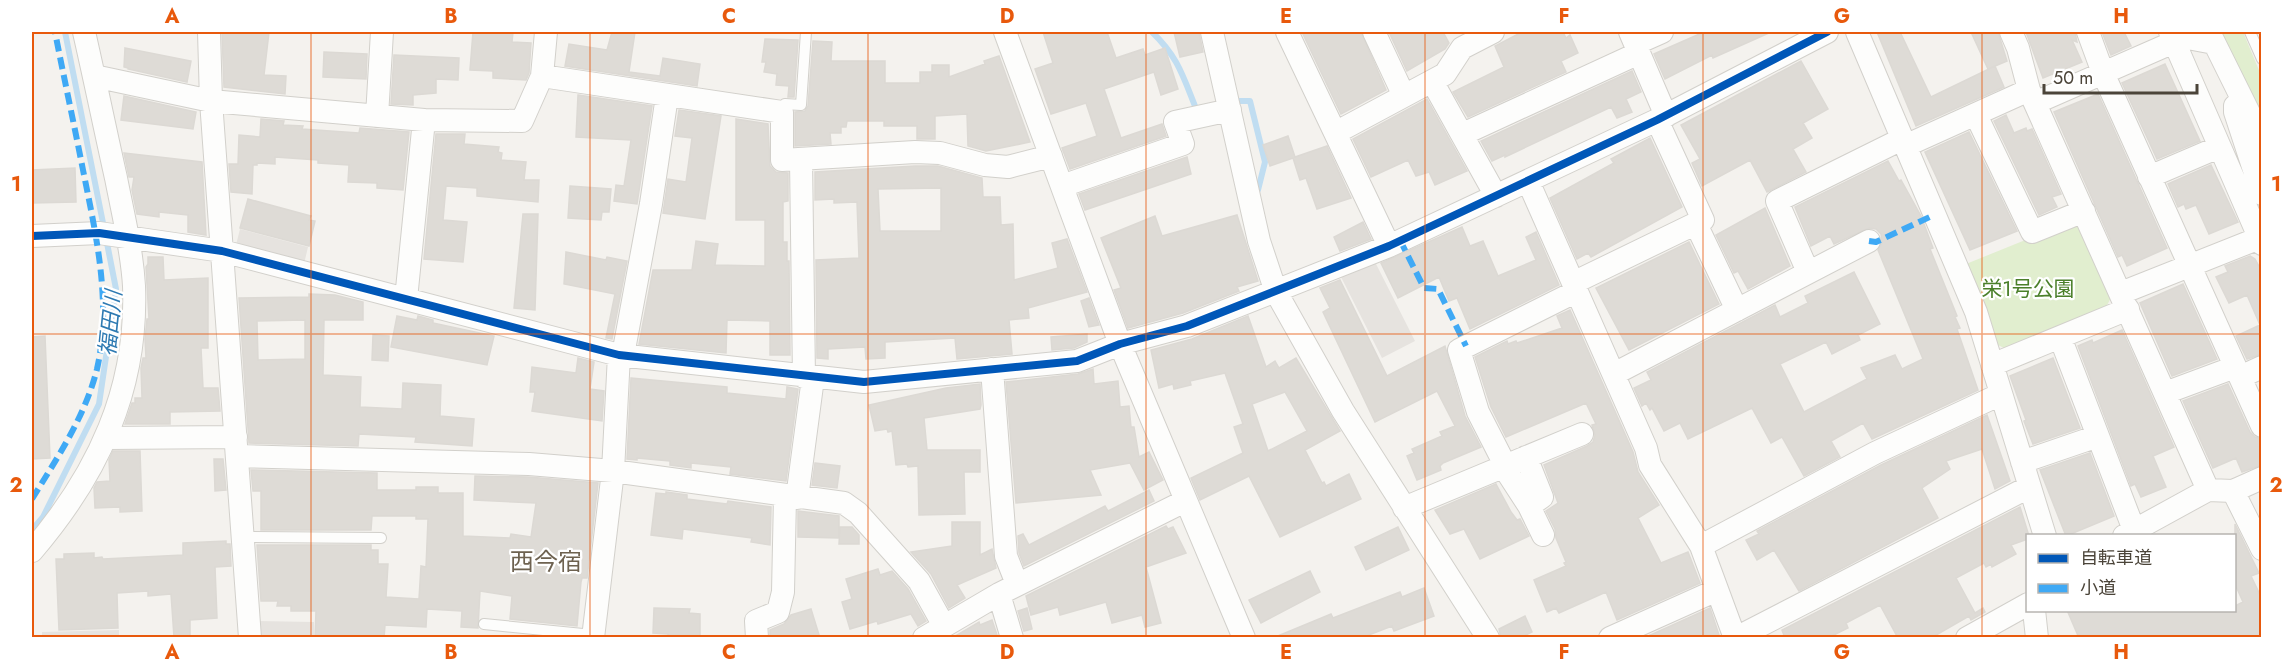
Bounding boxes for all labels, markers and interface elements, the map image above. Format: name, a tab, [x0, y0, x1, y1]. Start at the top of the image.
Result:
text: A	[164, 2, 180, 31]
text: B	[444, 2, 458, 31]
text: C	[722, 2, 736, 31]
text: D	[1000, 2, 1014, 31]
text: E	[1280, 2, 1292, 31]
text: F	[1558, 2, 1570, 31]
text: G	[1834, 2, 1850, 31]
text: H	[2113, 2, 2129, 31]
scale bar	[2044, 57, 2197, 95]
text: 50 m	[2053, 65, 2093, 91]
text: 1	[11, 170, 21, 199]
text: 1	[2271, 170, 2281, 199]
park label: 栄1号公園	[1981, 274, 2075, 304]
water label: 福田川	[91, 287, 130, 357]
text: 2	[9, 471, 23, 500]
text: 2	[2269, 471, 2283, 500]
legend	[2026, 534, 2236, 612]
district label: 西今宿	[510, 544, 582, 579]
text: 自転車道	[2080, 545, 2152, 571]
text: 小道	[2080, 575, 2116, 601]
text: A	[164, 638, 180, 667]
text: B	[444, 638, 458, 667]
text: C	[722, 638, 736, 667]
text: D	[1000, 638, 1014, 667]
text: E	[1280, 638, 1292, 667]
text: F	[1558, 638, 1570, 667]
text: G	[1834, 638, 1850, 667]
text: H	[2113, 638, 2129, 667]

